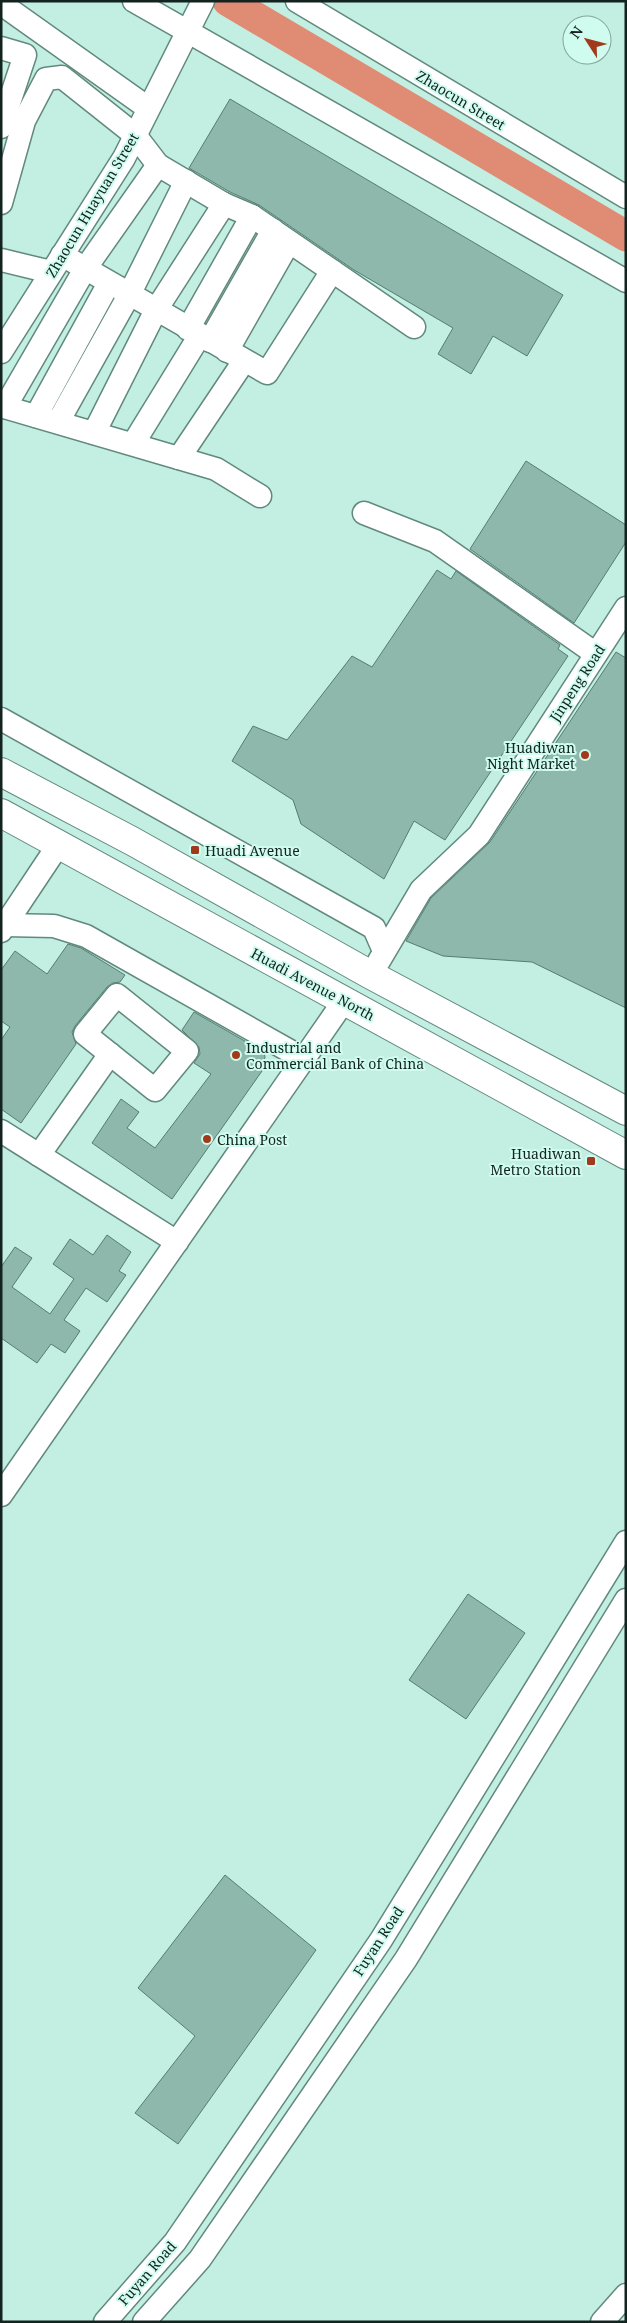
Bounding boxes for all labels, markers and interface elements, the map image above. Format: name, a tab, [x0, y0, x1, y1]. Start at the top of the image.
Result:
north arrow	[562, 15, 612, 65]
text: N	[565, 22, 587, 42]
street label: Zhaocun Street	[413, 66, 509, 134]
street label: Zhaocun Huayuan Street	[41, 129, 143, 281]
street label: Jinpeng Road	[544, 640, 609, 726]
place label: Huadiwan Night Market	[487, 738, 575, 773]
marker: Huadiwan Night Market	[579, 749, 591, 761]
place label: Huadi Avenue	[205, 841, 300, 860]
marker: Huadi Avenue	[189, 844, 201, 856]
street label: Huadi Avenue North	[248, 943, 378, 1025]
place label: Industrial and Commercial Bank of China	[246, 1038, 424, 1073]
marker: Industrial and Commercial Bank of China	[230, 1049, 242, 1061]
place label: China Post	[217, 1130, 287, 1149]
marker: China Post	[201, 1133, 213, 1145]
place label: Huadiwan Metro Station	[490, 1144, 581, 1179]
marker: Huadiwan Metro Station	[585, 1155, 597, 1167]
street label: Fuyan Road	[348, 1902, 408, 1979]
street label: Fuyan Road	[114, 2237, 180, 2309]

